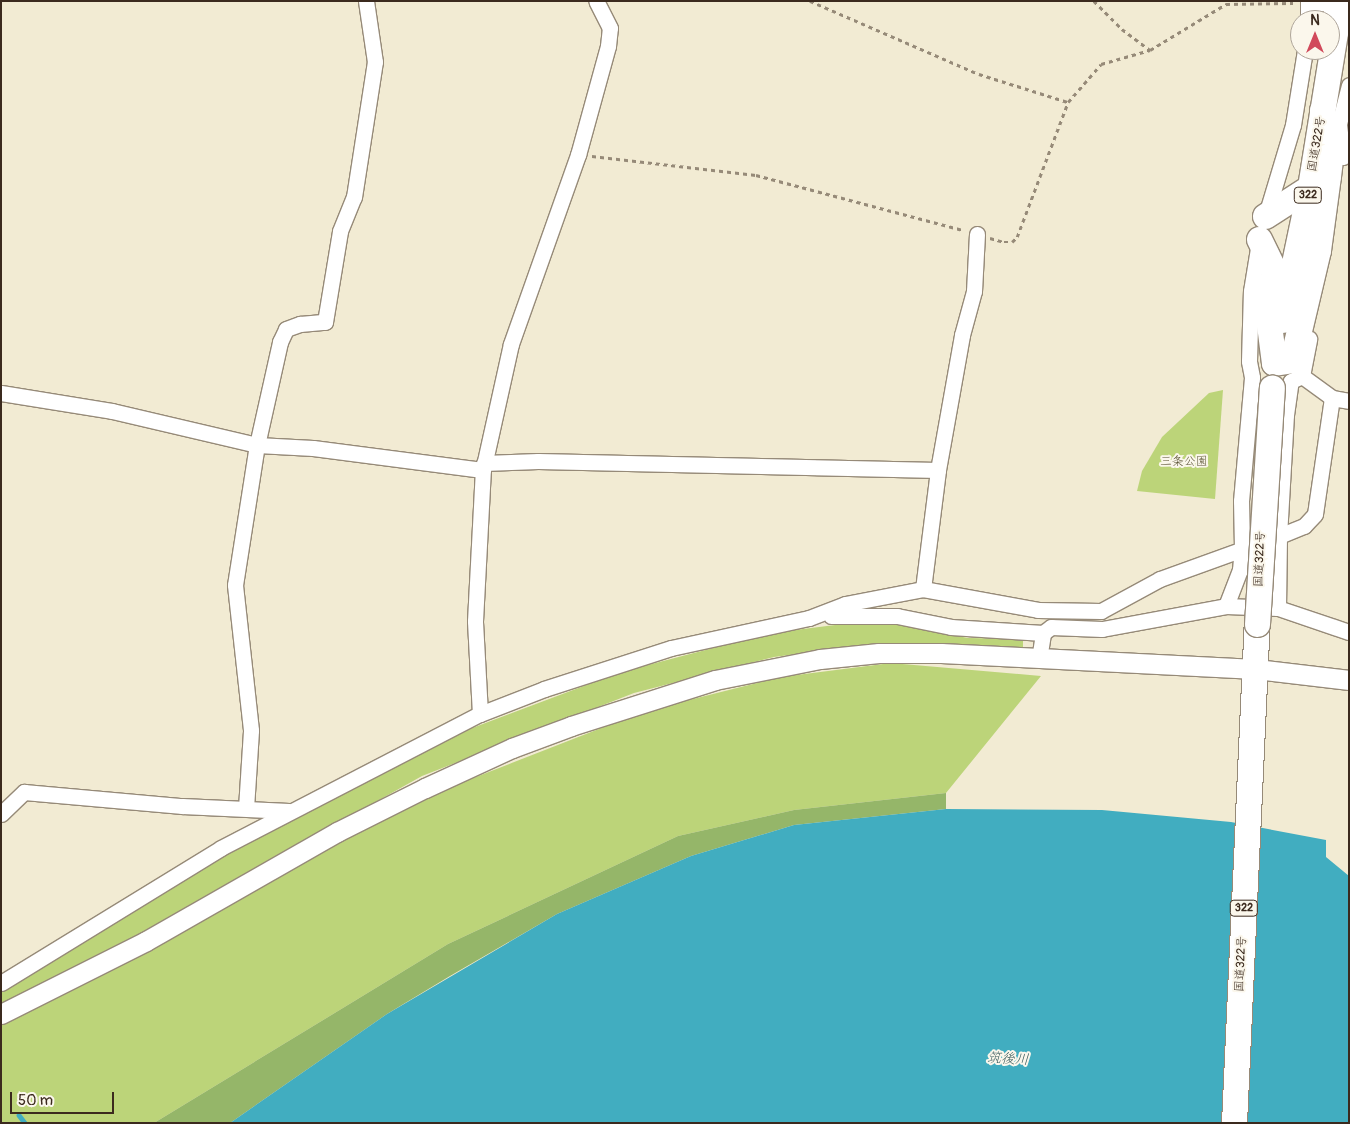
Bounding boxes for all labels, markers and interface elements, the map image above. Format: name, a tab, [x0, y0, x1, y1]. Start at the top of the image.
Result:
north arrow	[1290, 10, 1340, 60]
text: N	[1310, 12, 1320, 29]
street label: 国道322号	[1305, 115, 1329, 173]
road number: 322	[1293, 186, 1323, 204]
park label: 三条公園	[1160, 455, 1208, 469]
street label: 国道322号	[1252, 531, 1268, 587]
road number: 322	[1229, 900, 1259, 916]
street label: 国道322号	[1232, 936, 1250, 992]
water label: 筑後川	[987, 1050, 1029, 1068]
scale bar	[12, 1082, 116, 1114]
text: 50 m	[18, 1091, 53, 1110]

